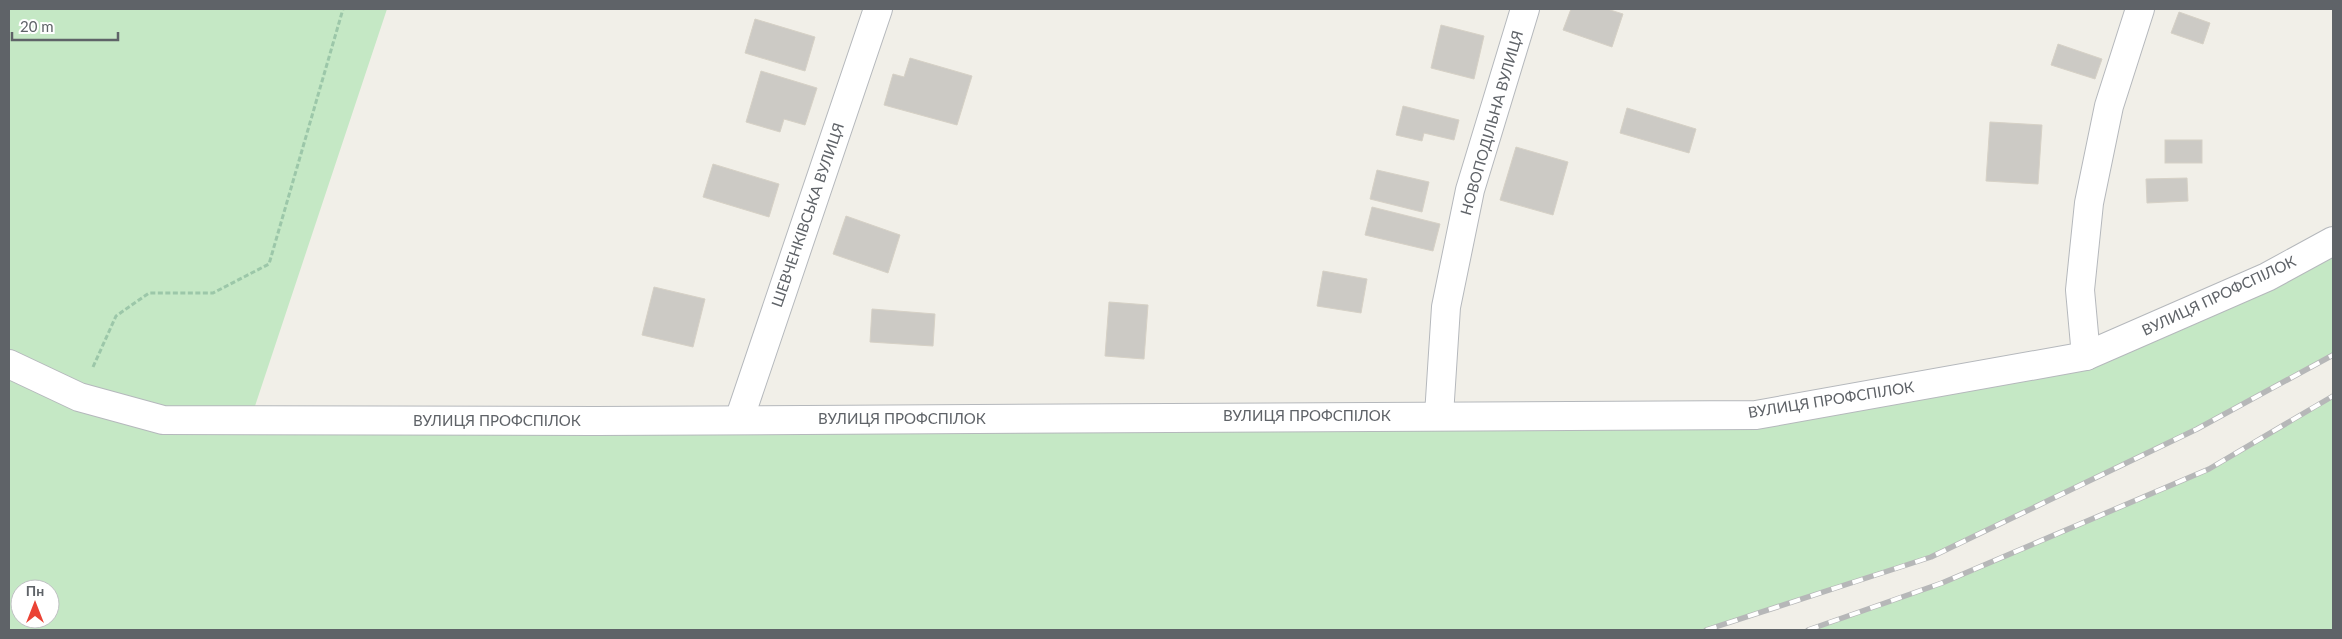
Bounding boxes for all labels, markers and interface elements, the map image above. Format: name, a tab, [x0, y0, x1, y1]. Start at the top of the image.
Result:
scale bar	[12, 10, 119, 42]
text: 20 m	[20, 17, 54, 35]
street label: НОВОПОДІЛЬНА ВУЛИЦЯ	[1456, 28, 1526, 217]
street label: ШЕВЧЕНКІВСЬКА ВУЛИЦЯ	[767, 120, 847, 309]
street label: ВУЛИЦЯ ПРОФСПІЛОК	[2139, 251, 2298, 339]
street label: ВУЛИЦЯ ПРОФСПІЛОК	[1747, 377, 1915, 421]
street label: ВУЛИЦЯ ПРОФСПІЛОК	[1223, 406, 1391, 424]
street label: ВУЛИЦЯ ПРОФСПІЛОК	[818, 409, 986, 427]
street label: ВУЛИЦЯ ПРОФСПІЛОК	[413, 411, 581, 429]
north arrow	[10, 579, 60, 629]
text: Пн	[26, 582, 44, 599]

